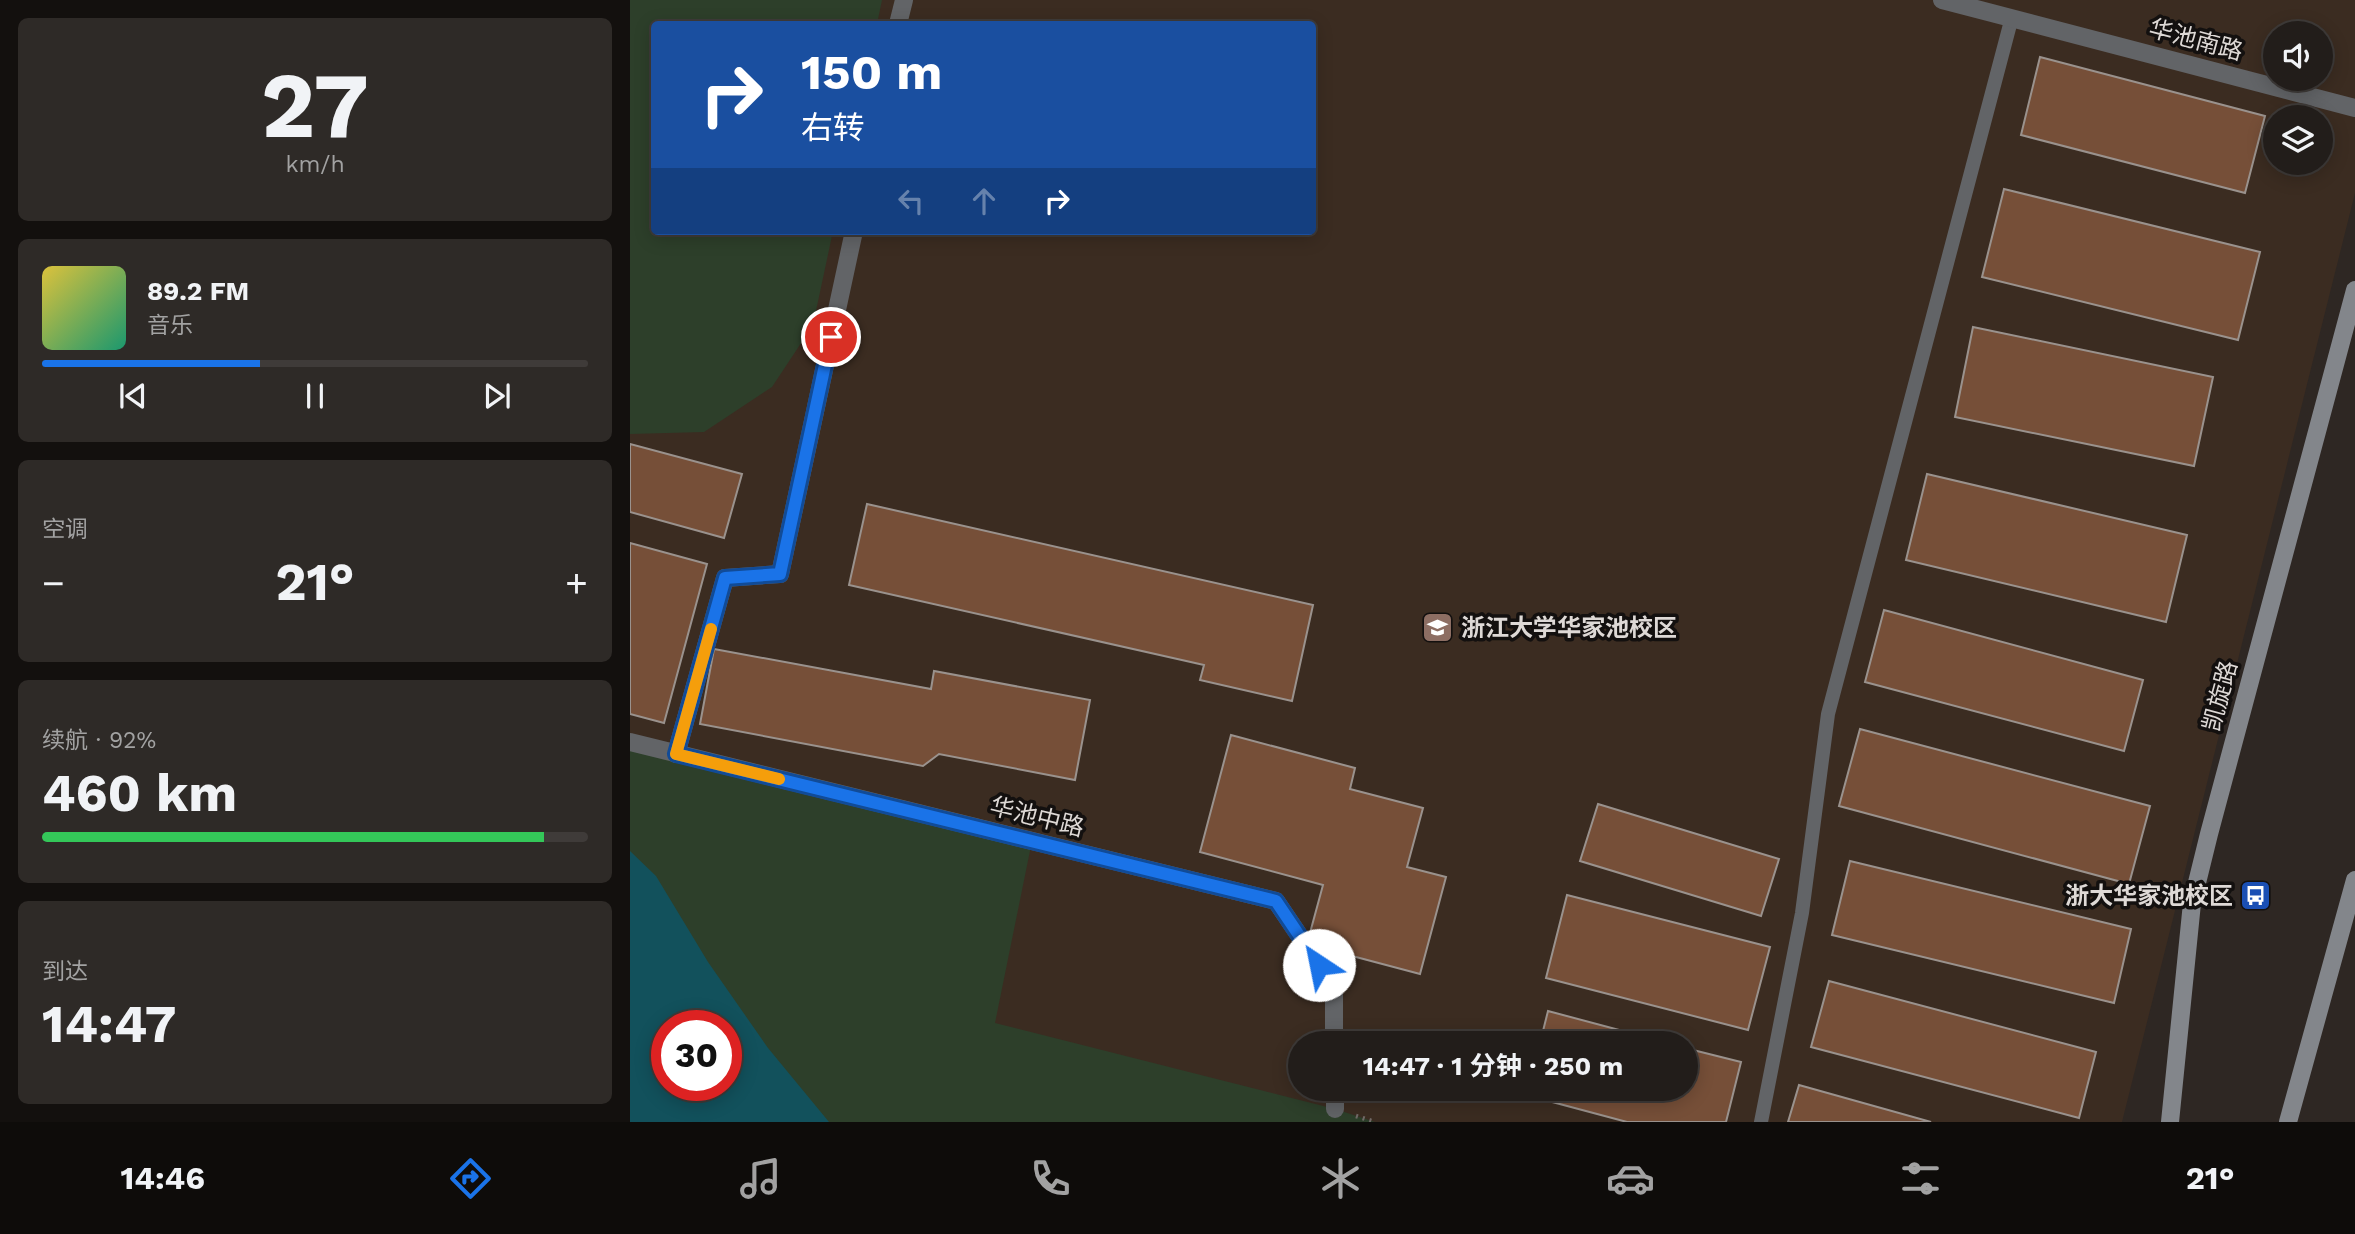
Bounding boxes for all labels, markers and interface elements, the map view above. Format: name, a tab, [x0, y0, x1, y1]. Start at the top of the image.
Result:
street label: 华池南路	[2146, 14, 2246, 66]
map controls	[2263, 21, 2333, 175]
button: sound	[2263, 21, 2333, 91]
text: 150 m	[801, 43, 942, 101]
icon: right	[686, 49, 777, 140]
text: 27	[261, 52, 369, 159]
button: layers	[2263, 105, 2333, 175]
text: 右转	[801, 109, 865, 147]
text: km/h	[285, 151, 345, 178]
icon: left	[892, 182, 930, 220]
icon: ahead	[965, 182, 1003, 220]
icon: right	[1038, 182, 1076, 220]
text: 89.2 FM	[147, 276, 249, 306]
pin	[801, 307, 861, 367]
text: 音乐	[147, 312, 193, 339]
icon: arrive	[812, 318, 850, 356]
icon: previous	[114, 377, 152, 415]
icon: pause	[296, 377, 334, 415]
icon: next	[478, 377, 516, 415]
text: 空调	[42, 516, 88, 543]
text: 21°	[275, 552, 355, 613]
text: −	[42, 561, 65, 605]
text: +	[565, 561, 588, 605]
school or university icon: 浙江大学华家池校区	[1421, 611, 1455, 645]
place label: 浙江大学华家池校区	[1461, 614, 1677, 642]
street label: 凯旋路	[2197, 658, 2243, 734]
text: 续航 · 92%	[42, 727, 156, 754]
text: 460 km	[42, 763, 237, 824]
street label: 华池中路	[987, 792, 1087, 842]
bus stop icon: 浙大华家池校区	[2239, 879, 2273, 913]
place label: 浙大华家池校区	[2065, 882, 2233, 910]
position arrow	[1282, 928, 1356, 1002]
text: 到达	[42, 958, 88, 985]
text: 14:47	[42, 994, 176, 1055]
speed limit sign: 30	[651, 1010, 742, 1101]
text: 14:47 · 1 分钟 · 250 m	[1363, 1051, 1623, 1081]
icon: directions	[446, 1154, 495, 1203]
icon: music	[736, 1154, 785, 1203]
icon: phone	[1026, 1154, 1075, 1203]
icon: climate	[1316, 1154, 1365, 1203]
icon: car	[1606, 1154, 1655, 1203]
icon: filters	[1896, 1154, 1945, 1203]
text: 14:46	[120, 1159, 205, 1197]
text: 21°	[2186, 1159, 2235, 1197]

